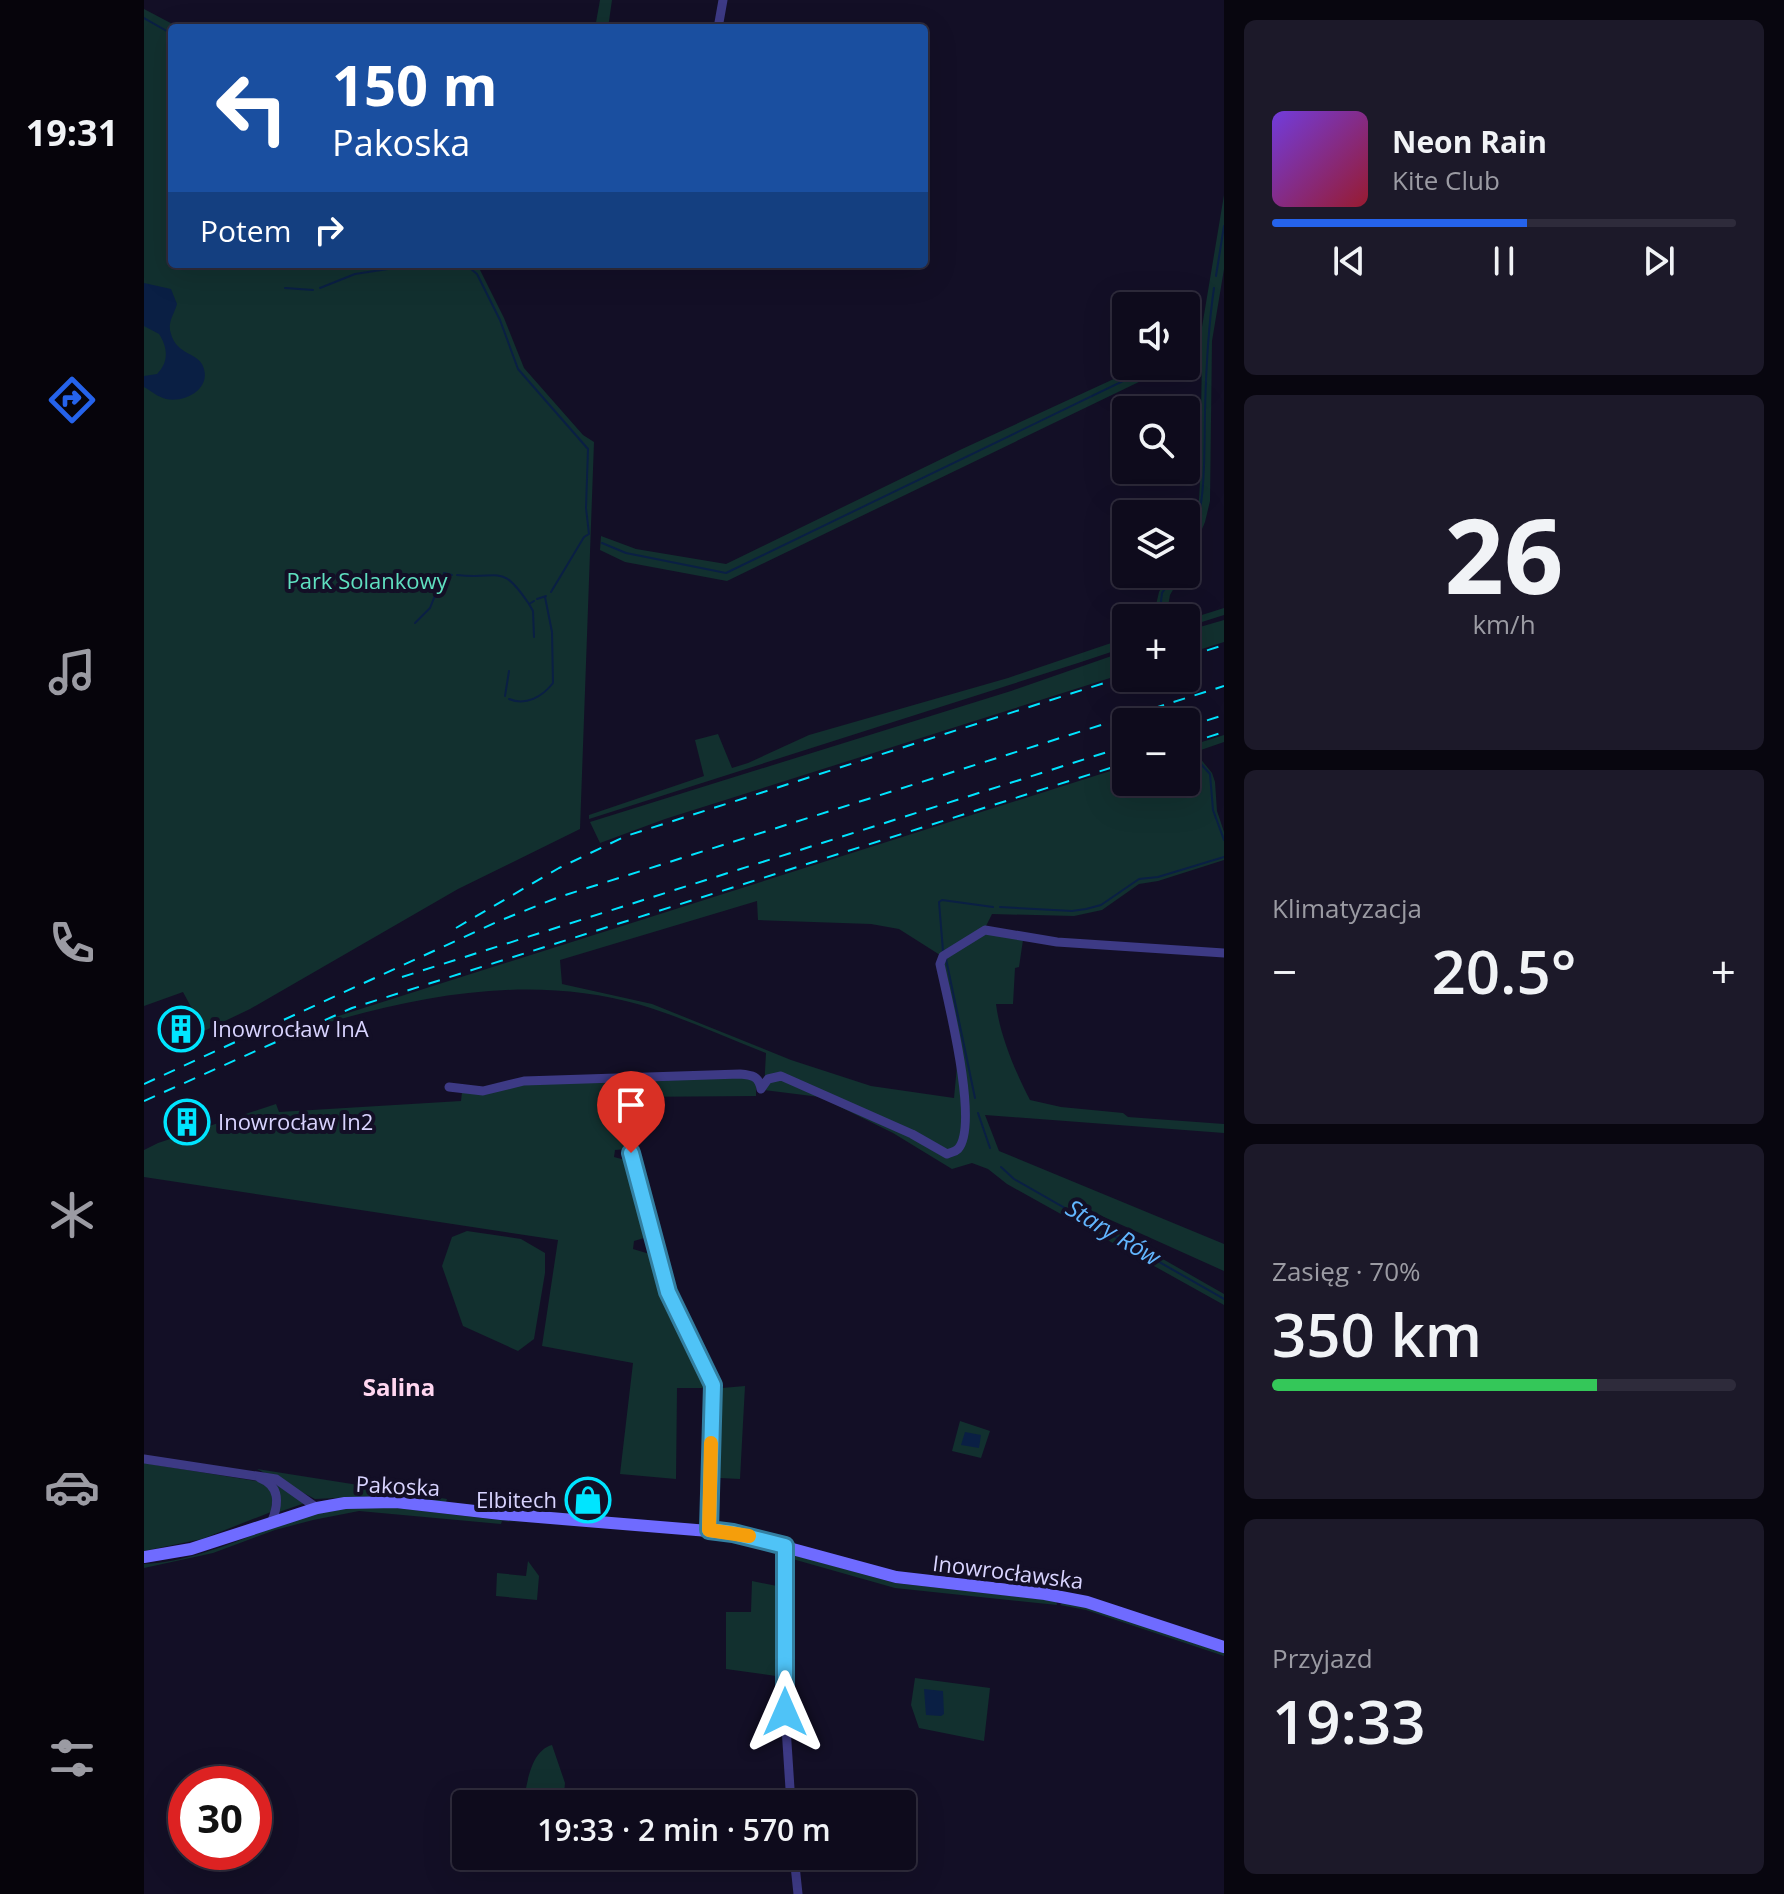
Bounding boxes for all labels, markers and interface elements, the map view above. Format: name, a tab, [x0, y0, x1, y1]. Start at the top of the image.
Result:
text: 150 m	[332, 46, 498, 122]
icon: left	[200, 56, 304, 160]
text: 19:31	[26, 108, 118, 157]
text: Pakoska	[332, 118, 470, 167]
text: Neon Rain	[1392, 121, 1547, 162]
text: Kite Club	[1392, 162, 1500, 198]
icon: right	[307, 208, 351, 252]
text: Potem	[200, 210, 291, 251]
icon: previous	[1327, 239, 1371, 283]
icon: pause	[1482, 239, 1526, 283]
icon: next	[1637, 239, 1681, 283]
map controls	[1112, 292, 1200, 796]
button: sound	[1112, 292, 1200, 380]
icon: directions	[44, 372, 100, 428]
button: search	[1112, 396, 1200, 484]
text: 26	[1445, 483, 1563, 624]
button: layers	[1112, 500, 1200, 588]
park label: Park Solankowy	[286, 565, 449, 595]
button: +	[1112, 604, 1200, 692]
text: km/h	[1472, 606, 1536, 642]
icon: music	[44, 644, 100, 700]
button: −	[1112, 708, 1200, 796]
text: Klimatyzacja	[1272, 890, 1422, 926]
icon: phone	[44, 915, 100, 971]
text: 20.5°	[1431, 930, 1577, 1012]
text: −	[1272, 941, 1297, 1001]
text: +	[1711, 941, 1736, 1001]
building icon: Inowrocław InA	[157, 1005, 205, 1053]
place label: Inowrocław InA	[212, 1013, 369, 1043]
pin	[597, 1071, 665, 1153]
icon: arrive	[609, 1083, 653, 1127]
building icon: Inowrocław In2	[163, 1098, 211, 1146]
place label: Inowrocław In2	[218, 1106, 373, 1136]
icon: climate	[44, 1187, 100, 1243]
water label: Stary Rów	[1060, 1191, 1169, 1274]
text: Zasięg · 70%	[1272, 1253, 1421, 1289]
text: 350 km	[1272, 1293, 1482, 1375]
district label: Salina	[363, 1370, 435, 1403]
icon: car	[44, 1459, 100, 1515]
street label: Pakoska	[355, 1468, 441, 1502]
shop icon: Elbitech	[564, 1476, 612, 1524]
place label: Elbitech	[476, 1484, 557, 1514]
street label: Inowrocławska	[931, 1547, 1085, 1595]
text: Przyjazd	[1272, 1640, 1373, 1676]
position arrow	[743, 1670, 827, 1754]
text: 19:33	[1272, 1680, 1426, 1762]
icon: filters	[44, 1730, 100, 1786]
speed limit sign: 30	[168, 1766, 272, 1870]
text: 19:33 · 2 min · 570 m	[537, 1809, 831, 1850]

